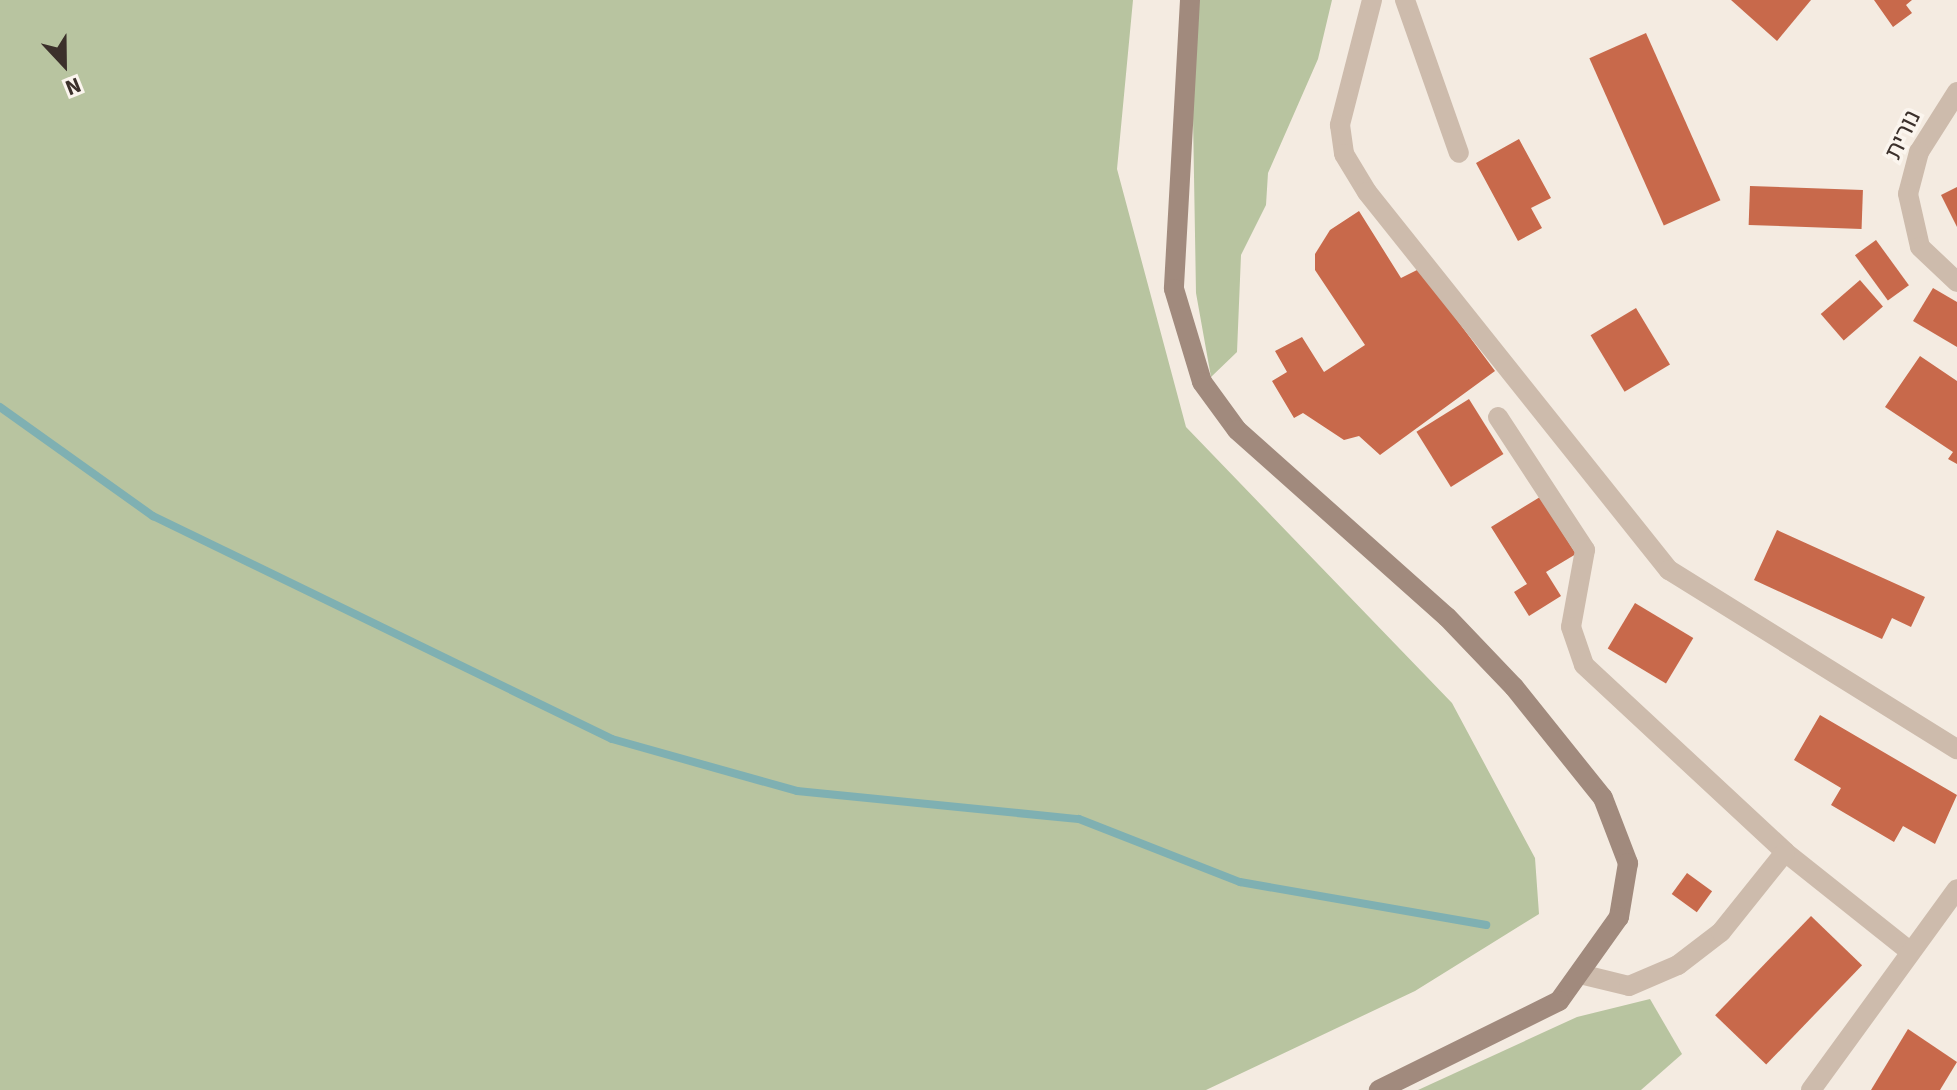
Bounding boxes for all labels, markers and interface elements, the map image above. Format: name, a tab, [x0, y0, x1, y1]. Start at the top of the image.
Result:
north arrow	[24, 24, 104, 104]
text: N	[60, 69, 86, 104]
street label: נורית	[1879, 105, 1927, 165]

